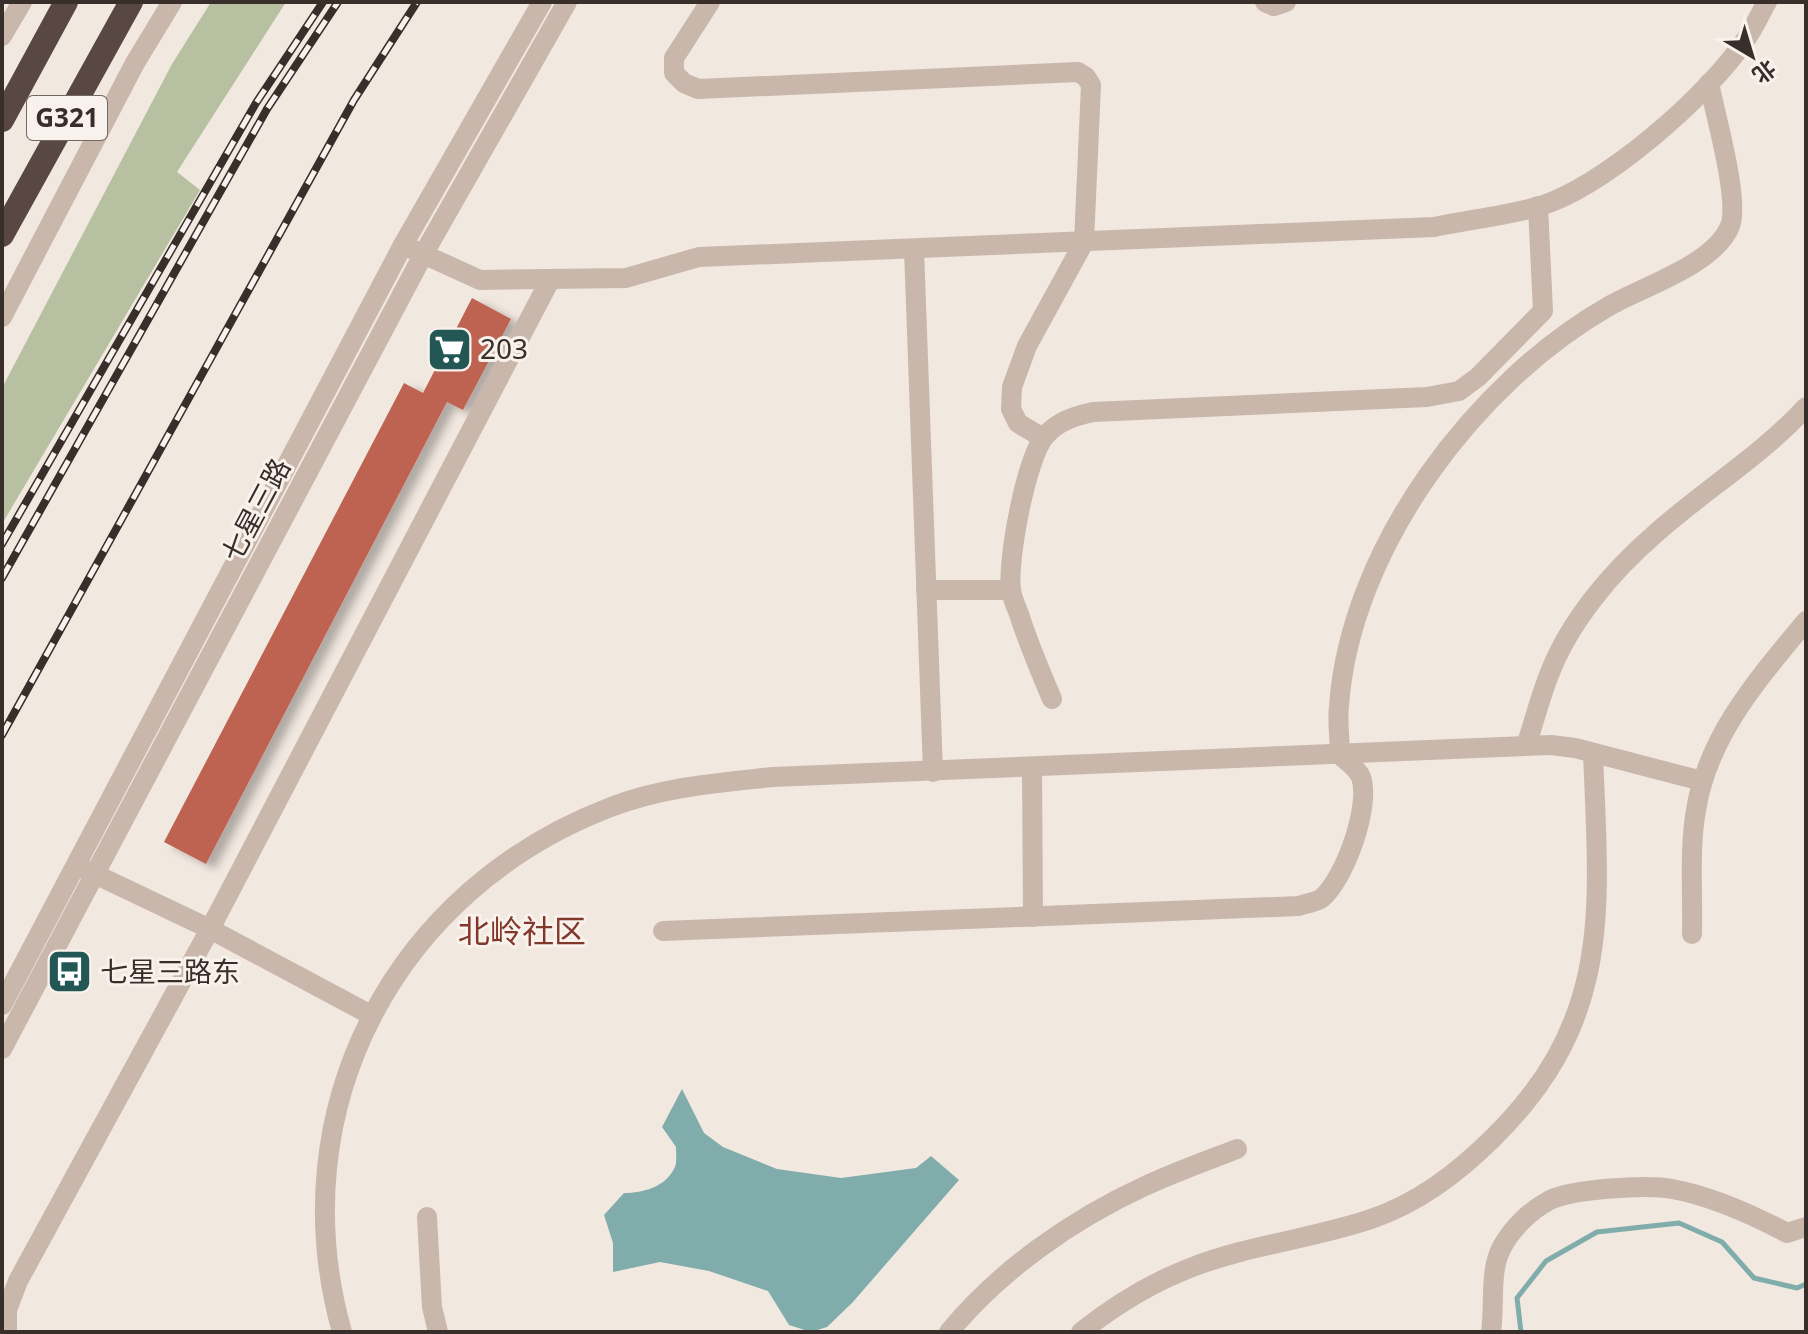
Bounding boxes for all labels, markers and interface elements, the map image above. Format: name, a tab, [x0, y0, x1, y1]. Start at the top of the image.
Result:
north arrow	[1712, 16, 1792, 96]
text: 北	[1747, 54, 1783, 91]
road number: G321	[27, 96, 107, 140]
supermarket icon: 203	[425, 325, 473, 373]
place label: 203	[480, 329, 528, 367]
street label: 七星三路	[212, 451, 298, 568]
district label: 北岭社区	[458, 909, 586, 952]
bus stop icon: 七星三路东	[45, 948, 93, 996]
place label: 七星三路东	[100, 952, 240, 990]

